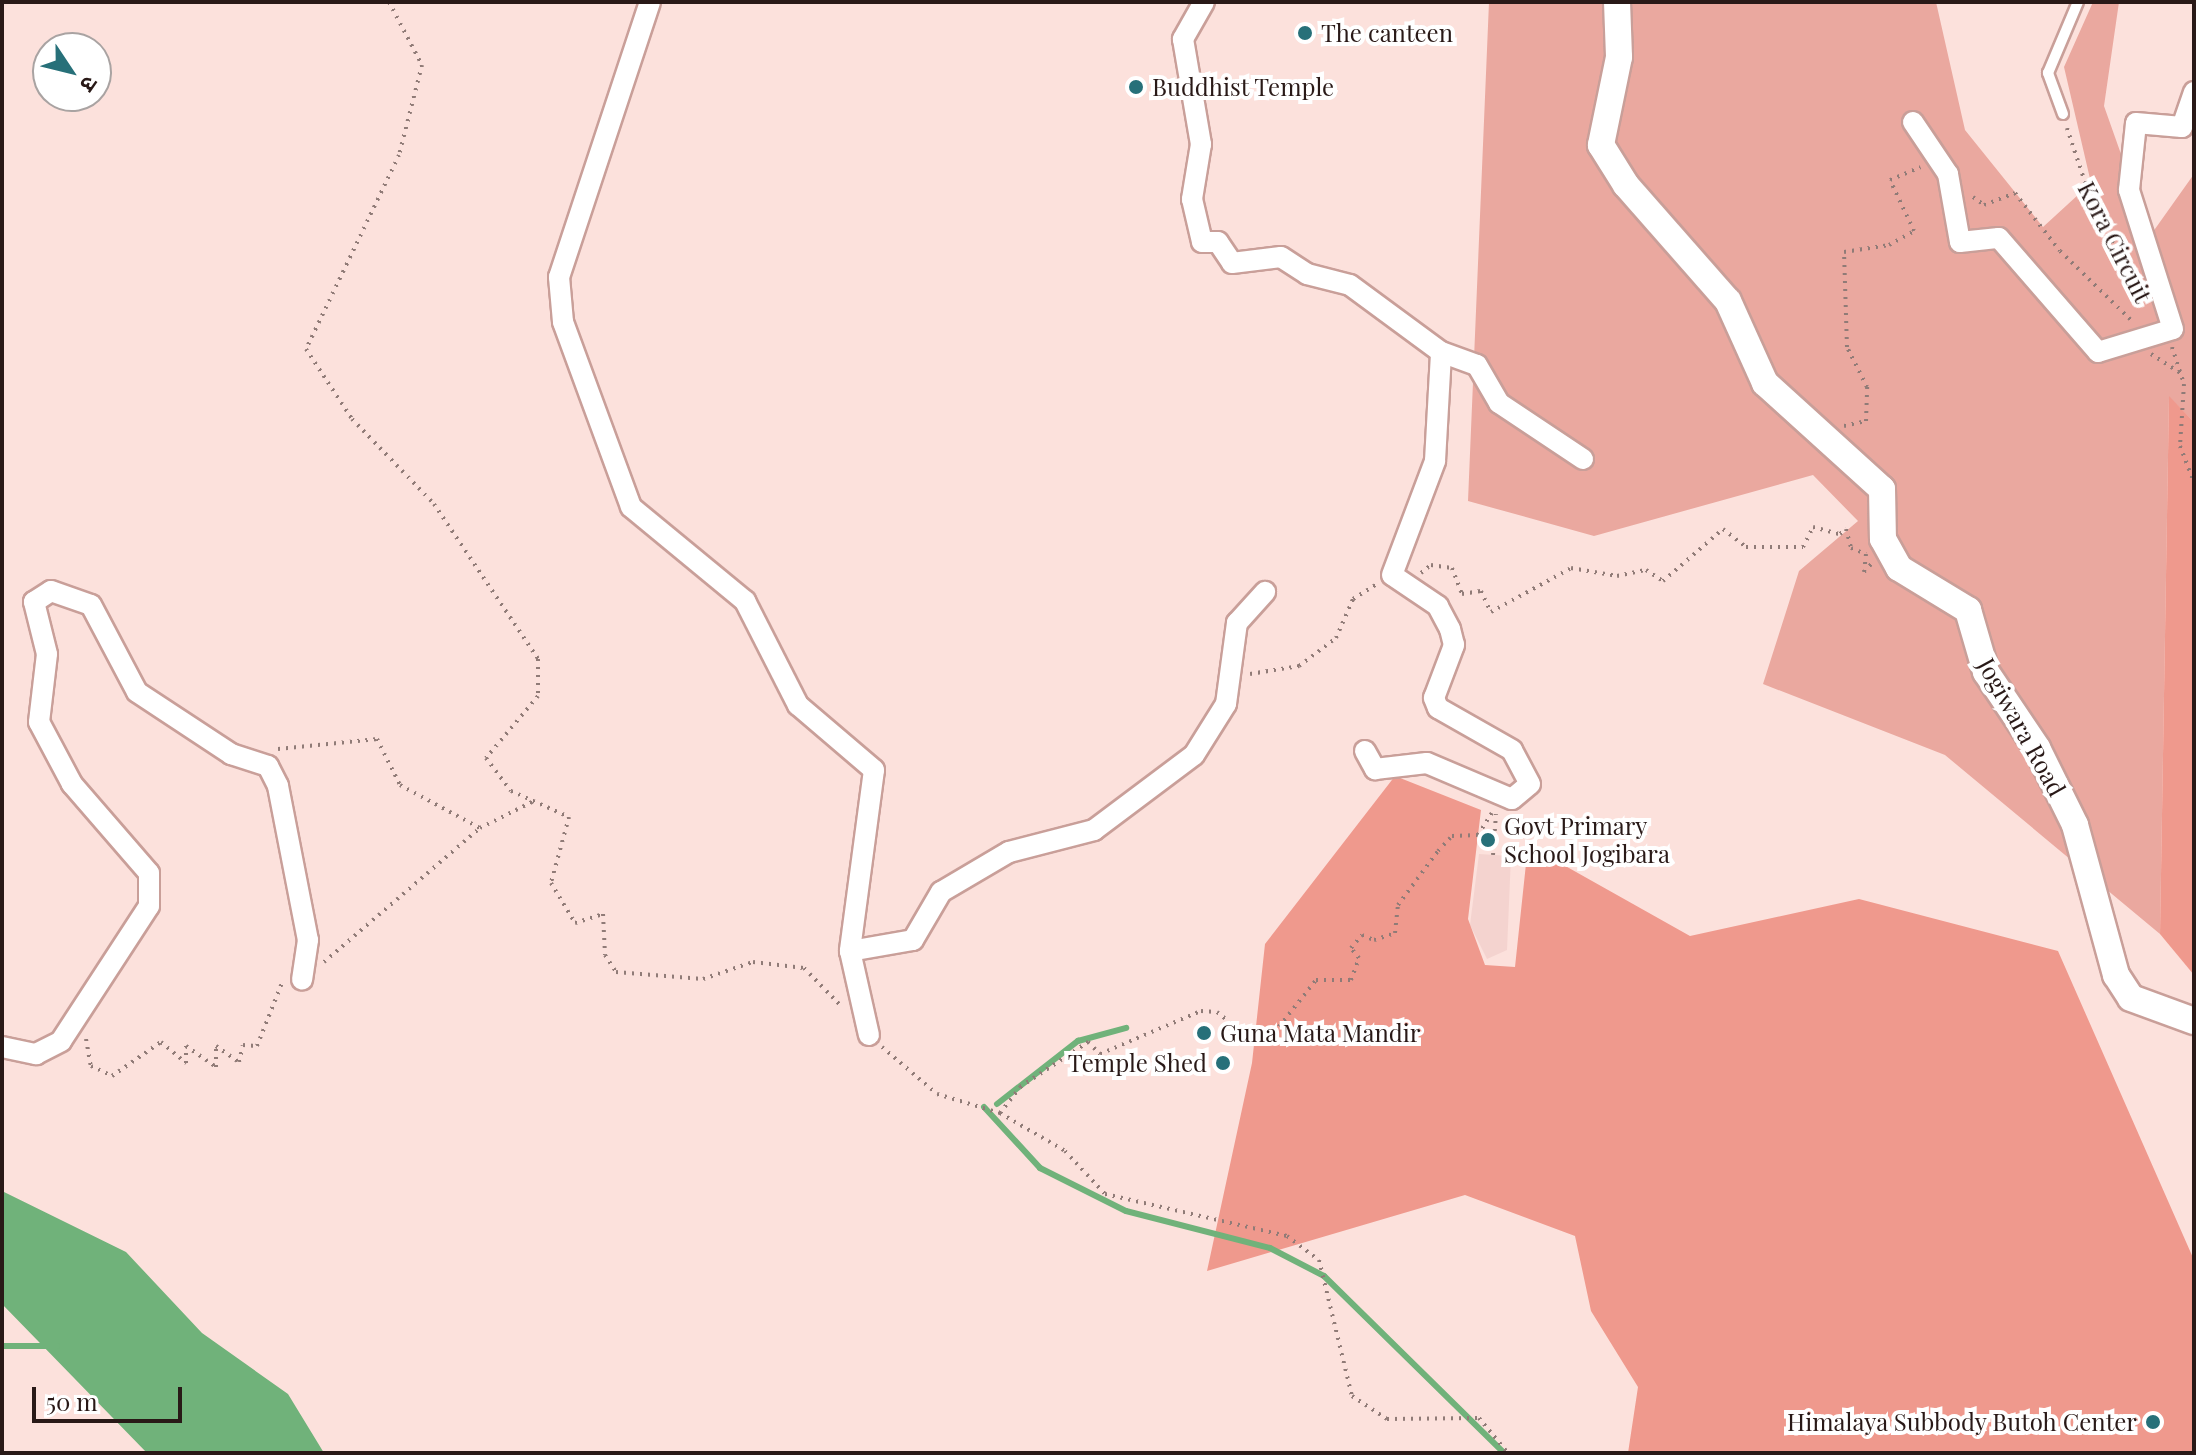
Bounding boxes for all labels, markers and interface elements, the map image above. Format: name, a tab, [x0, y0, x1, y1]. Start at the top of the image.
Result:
place label: The canteen	[1321, 19, 1453, 47]
marker: The canteen	[1296, 24, 1314, 42]
north arrow	[32, 32, 112, 112]
text: उ	[74, 71, 106, 98]
place label: Buddhist Temple	[1152, 73, 1335, 101]
marker: Buddhist Temple	[1127, 78, 1145, 96]
street label: Kora Circuit	[2072, 176, 2158, 308]
street label: Jogiwara Road	[1972, 653, 2072, 801]
place label: Govt Primary School Jogibara	[1504, 812, 1670, 868]
marker: Govt Primary School Jogibara	[1479, 831, 1497, 849]
place label: Guna Mata Mandir	[1220, 1019, 1421, 1047]
marker: Guna Mata Mandir	[1195, 1024, 1213, 1042]
place label: Temple Shed	[1068, 1049, 1207, 1077]
marker: Temple Shed	[1214, 1054, 1232, 1072]
scale bar	[36, 1371, 186, 1421]
text: 50 m	[46, 1385, 98, 1417]
place label: Himalaya Subbody Butoh Center	[1786, 1408, 2137, 1436]
marker: Himalaya Subbody Butoh Center	[2144, 1413, 2162, 1431]

